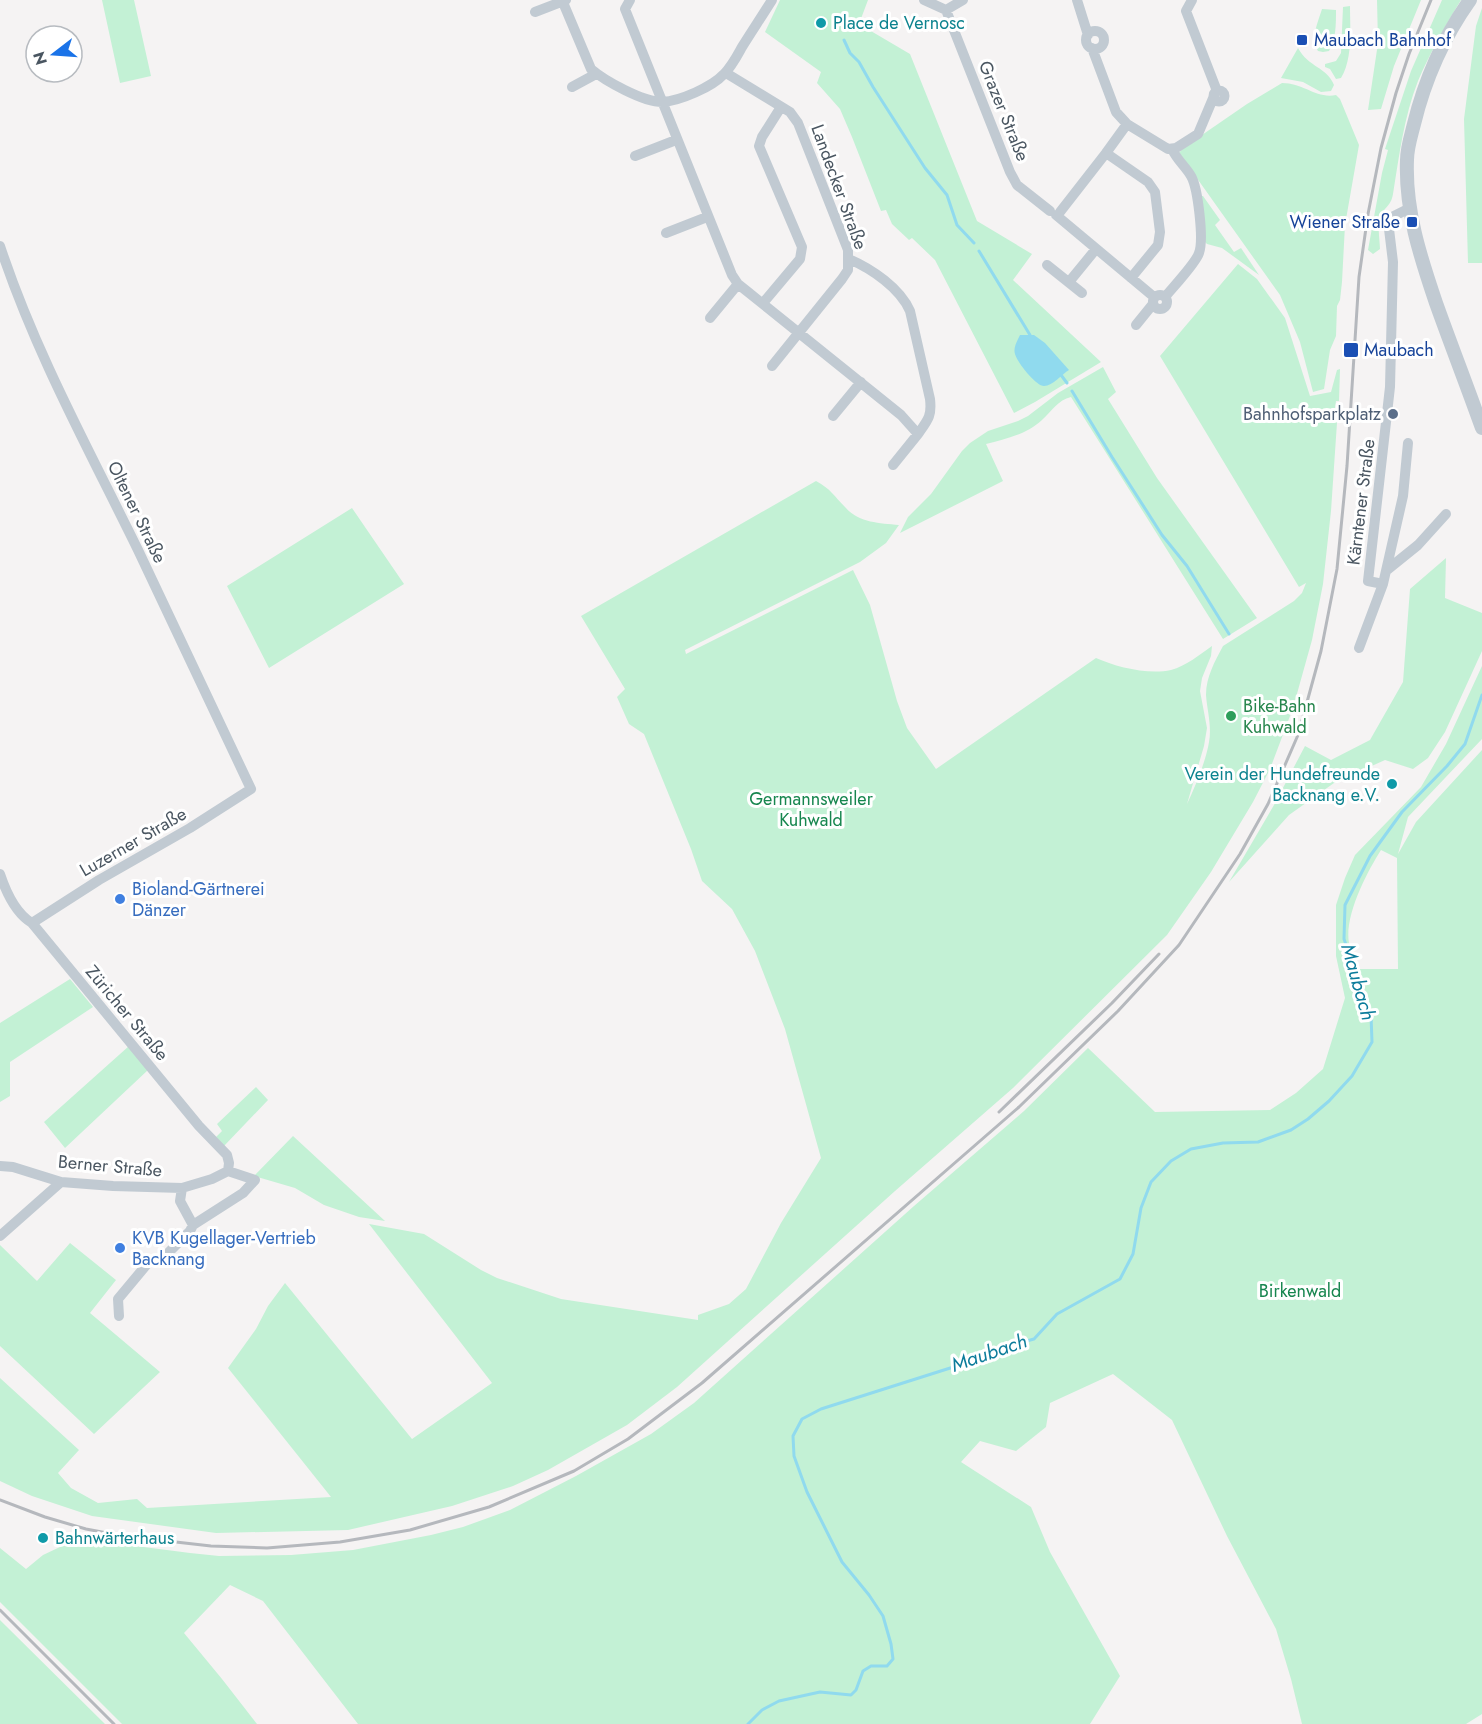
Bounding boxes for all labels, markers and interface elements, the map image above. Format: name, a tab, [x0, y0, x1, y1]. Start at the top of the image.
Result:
place label: Place de Vernosc	[833, 10, 965, 36]
marker: Place de Vernosc	[814, 16, 828, 30]
north arrow	[24, 24, 84, 84]
place label: Maubach Bahnhof	[1314, 27, 1452, 53]
marker: Maubach Bahnhof	[1295, 33, 1309, 47]
text: N	[27, 49, 53, 68]
street label: Grazer Straße	[972, 57, 1036, 165]
street label: Landecker Straße	[804, 121, 874, 253]
place label: Wiener Straße	[1289, 209, 1400, 235]
marker: Wiener Straße	[1405, 215, 1419, 229]
place label: Maubach	[1364, 337, 1434, 363]
marker: Maubach	[1342, 341, 1360, 359]
place label: Bahnhofsparkplatz	[1243, 401, 1382, 427]
marker: Bahnhofsparkplatz	[1386, 407, 1400, 421]
street label: Kärntener Straße	[1340, 437, 1382, 567]
street label: Oltener Straße	[101, 457, 173, 567]
place label: Bike-Bahn Kuhwald	[1243, 693, 1316, 740]
marker: Bike-Bahn Kuhwald	[1224, 709, 1238, 723]
place label: Verein der Hundefreunde Backnang e.V.	[1184, 761, 1380, 808]
marker: Verein der Hundefreunde Backnang e.V.	[1385, 777, 1399, 791]
park label: Germannsweiler Kuhwald	[749, 786, 874, 833]
street label: Luzerner Straße	[75, 801, 191, 883]
place label: Bioland-Gärtnerei Dänzer	[132, 876, 265, 923]
marker: Bioland-Gärtnerei Dänzer	[113, 892, 127, 906]
water label: Maubach	[1333, 940, 1383, 1024]
street label: Züricher Straße	[79, 960, 175, 1066]
street label: Berner Straße	[57, 1149, 163, 1183]
place label: KVB Kugellager-Vertrieb Backnang	[132, 1225, 316, 1272]
marker: KVB Kugellager-Vertrieb Backnang	[113, 1241, 127, 1255]
park label: Birkenwald	[1259, 1278, 1341, 1304]
water label: Maubach	[947, 1327, 1031, 1379]
place label: Bahnwärterhaus	[55, 1525, 174, 1551]
marker: Bahnwärterhaus	[36, 1531, 50, 1545]

